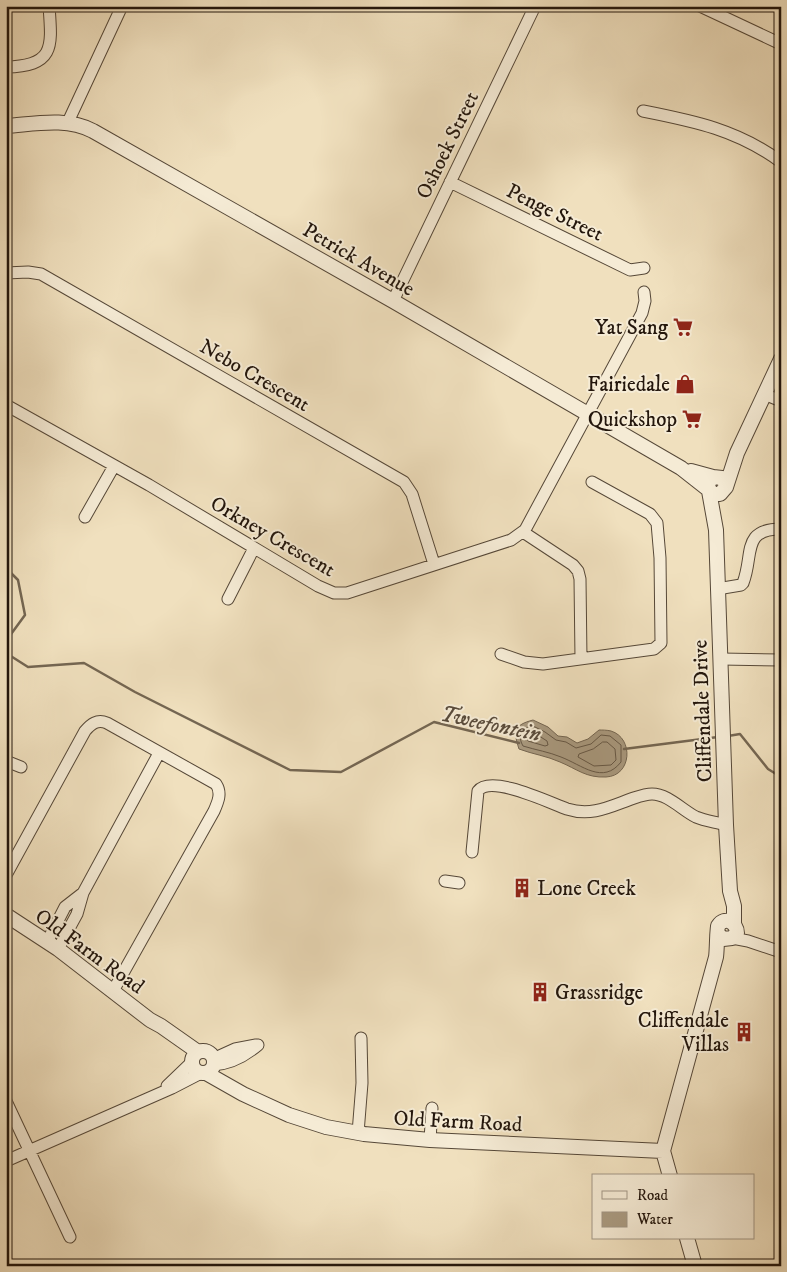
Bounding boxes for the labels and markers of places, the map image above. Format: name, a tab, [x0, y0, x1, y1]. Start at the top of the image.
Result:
place label: Yat Sang	[595, 315, 669, 341]
supermarket icon: Yat Sang	[672, 316, 694, 338]
place label: Fairiedale	[587, 372, 670, 398]
shop icon: Fairiedale	[674, 373, 696, 395]
place label: Quickshop	[588, 407, 677, 433]
supermarket icon: Quickshop	[681, 408, 703, 430]
place label: Lone Creek	[537, 876, 637, 902]
building icon: Lone Creek	[511, 877, 533, 899]
place label: Grassridge	[555, 980, 643, 1006]
building icon: Grassridge	[529, 981, 551, 1003]
place label: Cliffendale Villas	[638, 1008, 729, 1058]
building icon: Cliffendale Villas	[733, 1021, 755, 1043]

